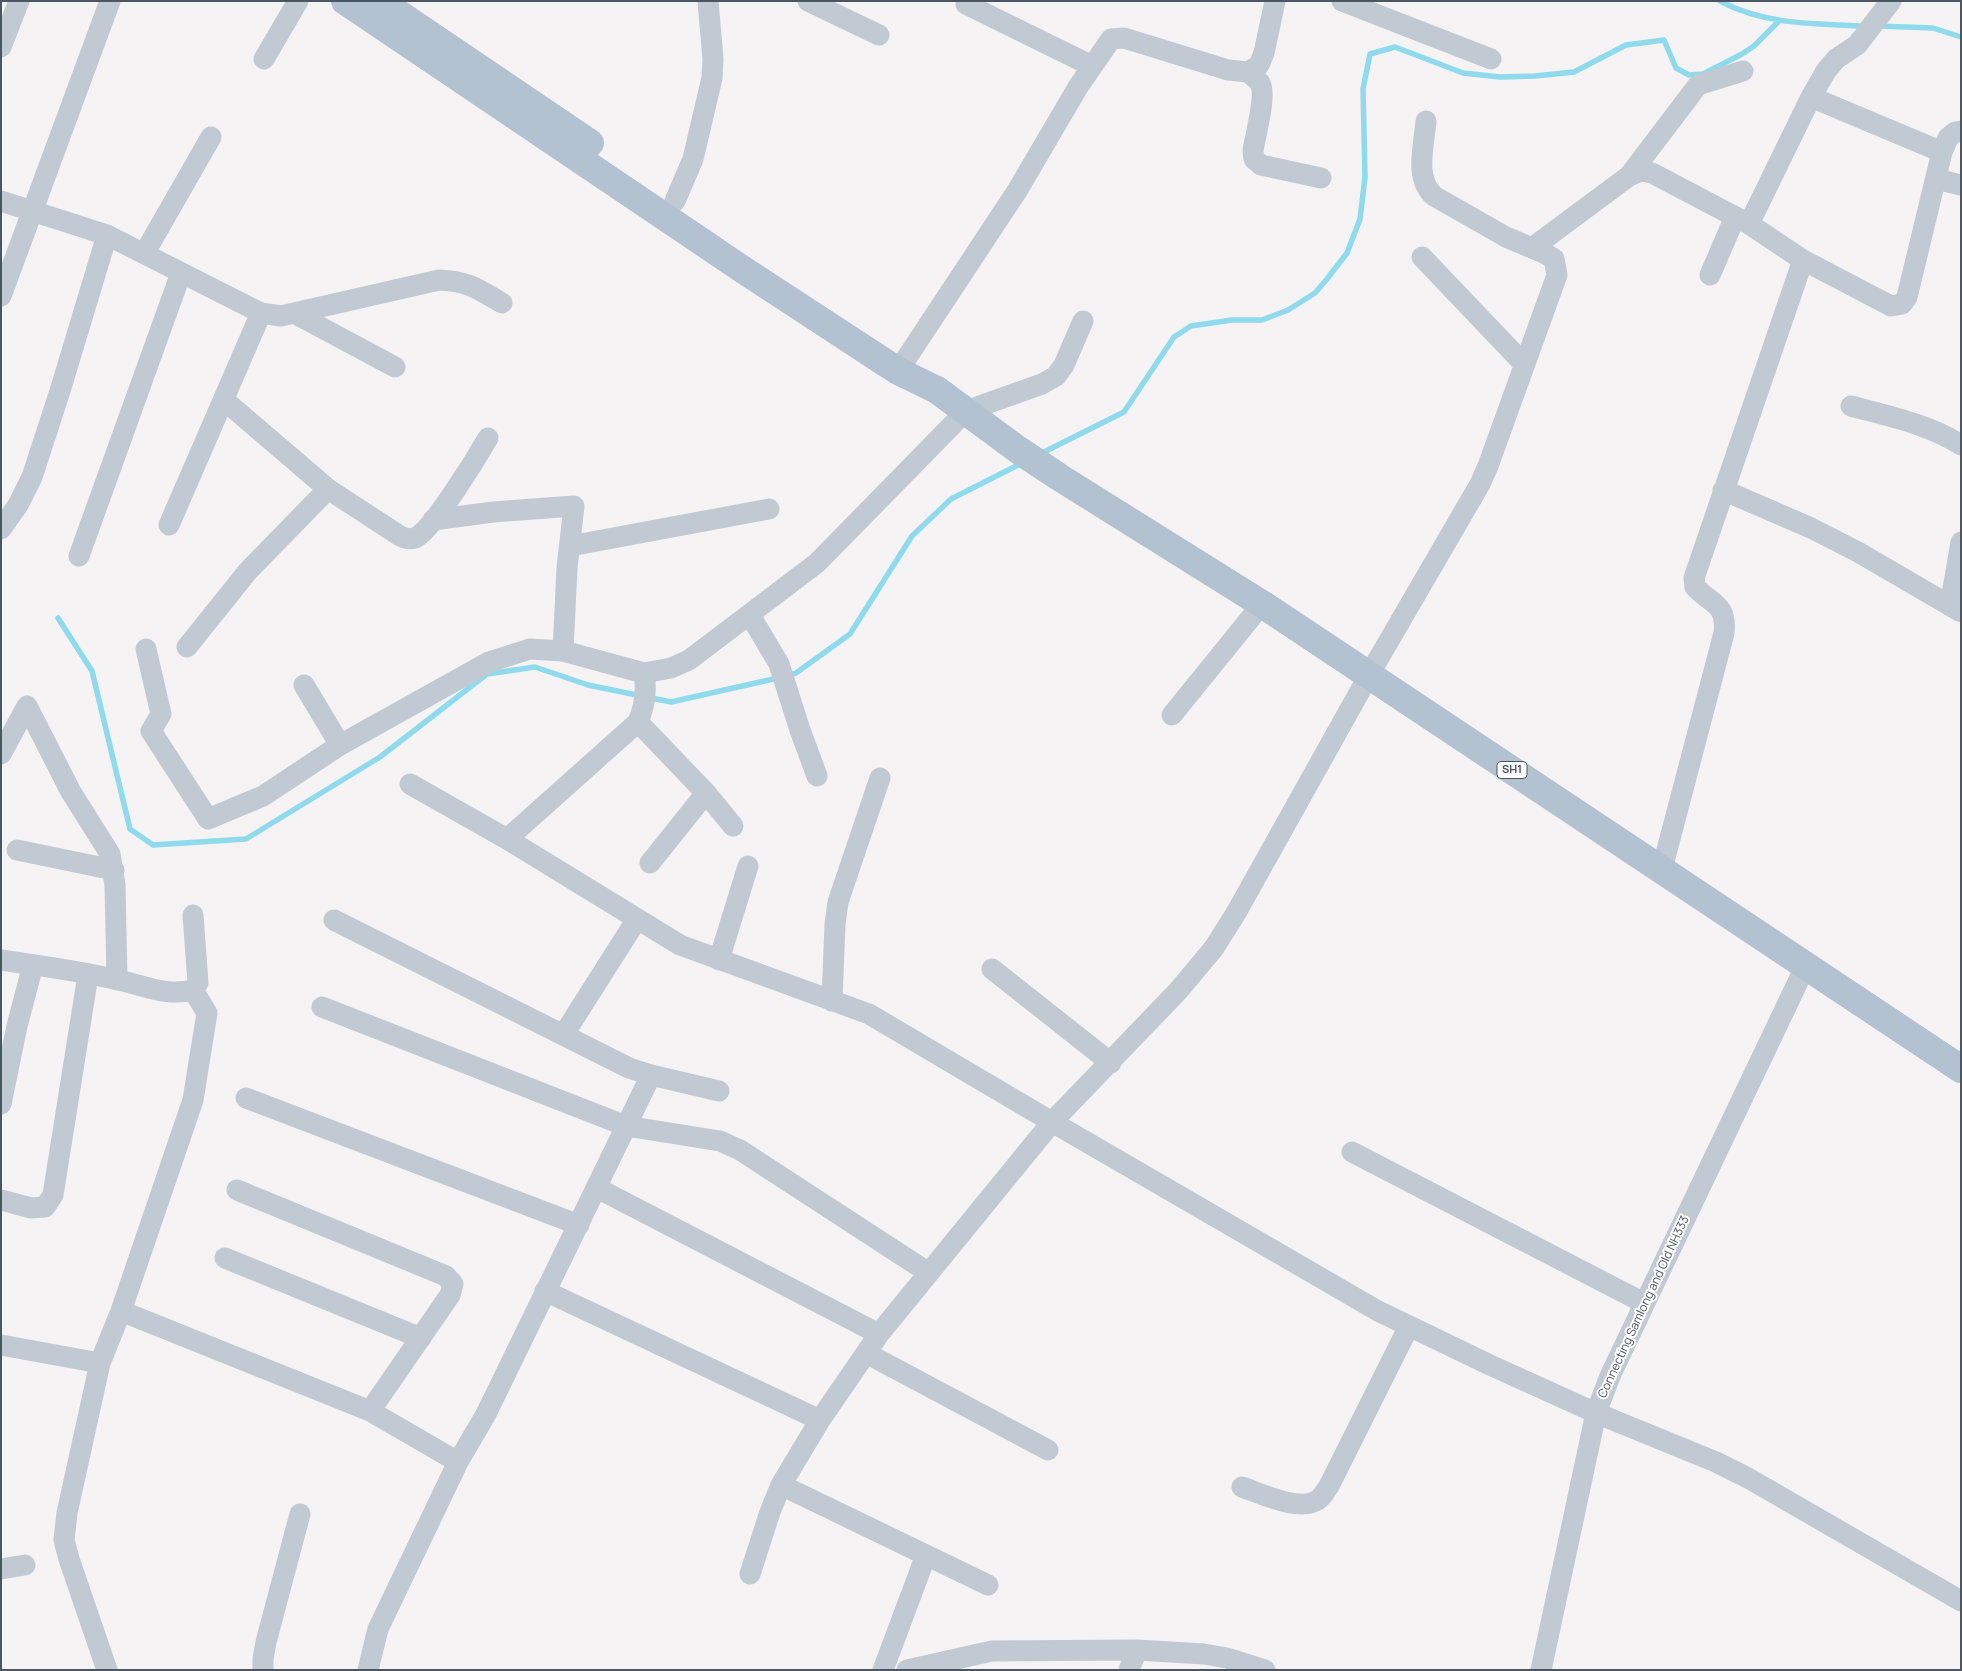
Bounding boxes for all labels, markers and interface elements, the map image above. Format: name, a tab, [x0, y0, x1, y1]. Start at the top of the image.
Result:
road number: SH1	[1497, 762, 1527, 778]
street label: Connecting Samlong and Old NH333	[1595, 1214, 1693, 1400]

